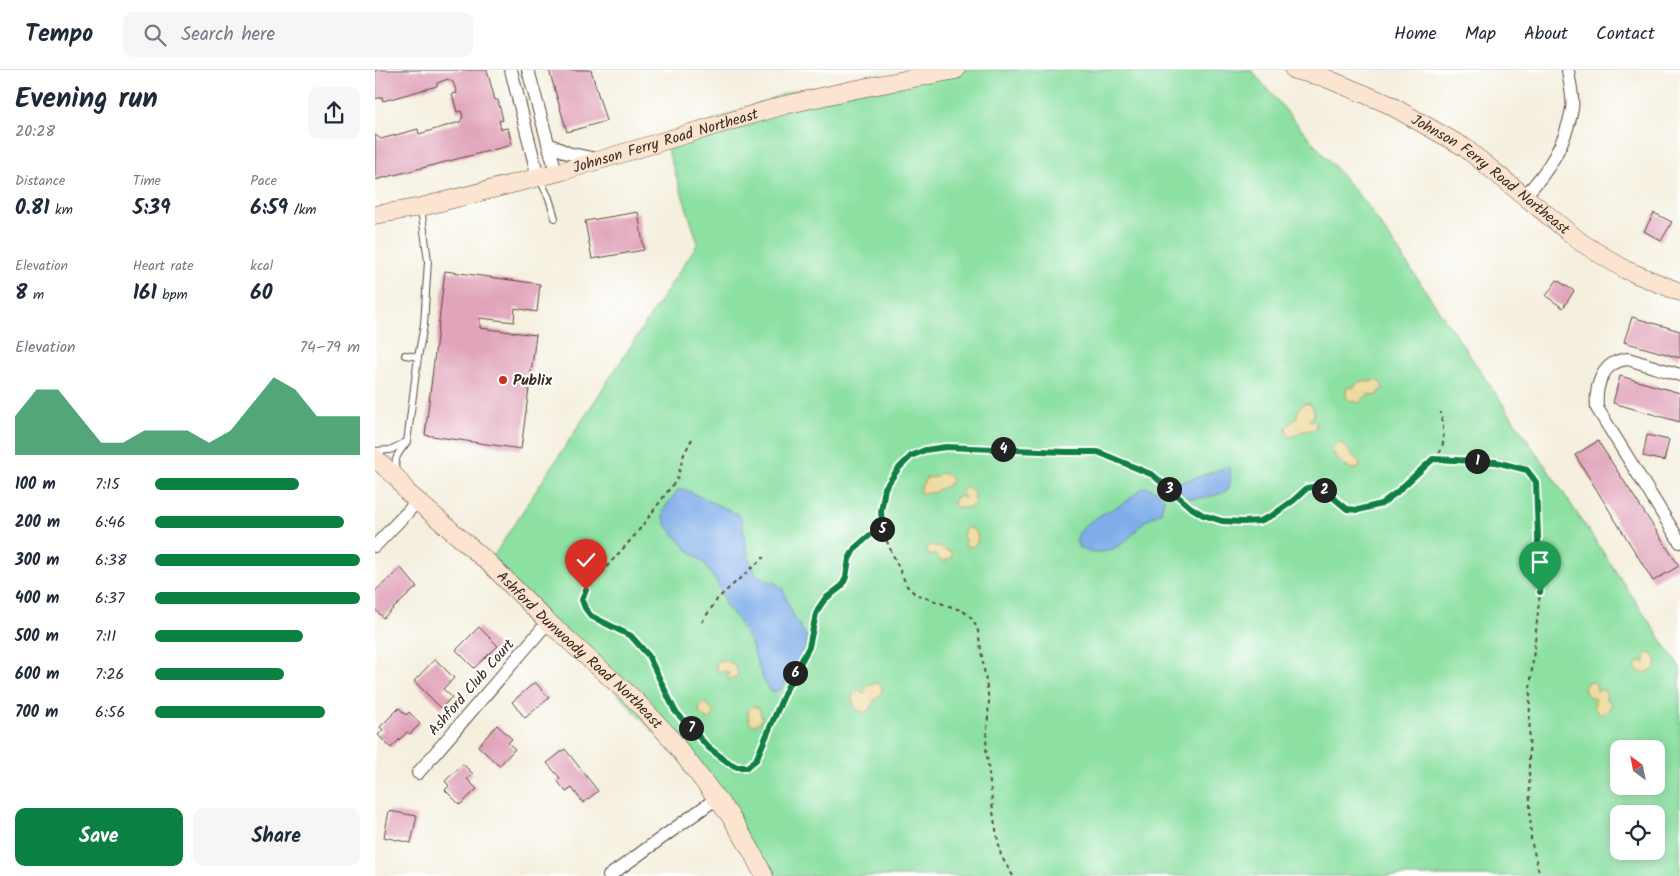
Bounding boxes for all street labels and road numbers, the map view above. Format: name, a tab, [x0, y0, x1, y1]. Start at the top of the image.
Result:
street label: Johnson Ferry Road Northeast	[570, 103, 762, 180]
street label: Johnson Ferry Road Northeast	[1406, 109, 1575, 242]
street label: Ashford Dunwoody Road Northeast	[490, 566, 668, 735]
street label: Ashford Club Court	[423, 634, 521, 742]

